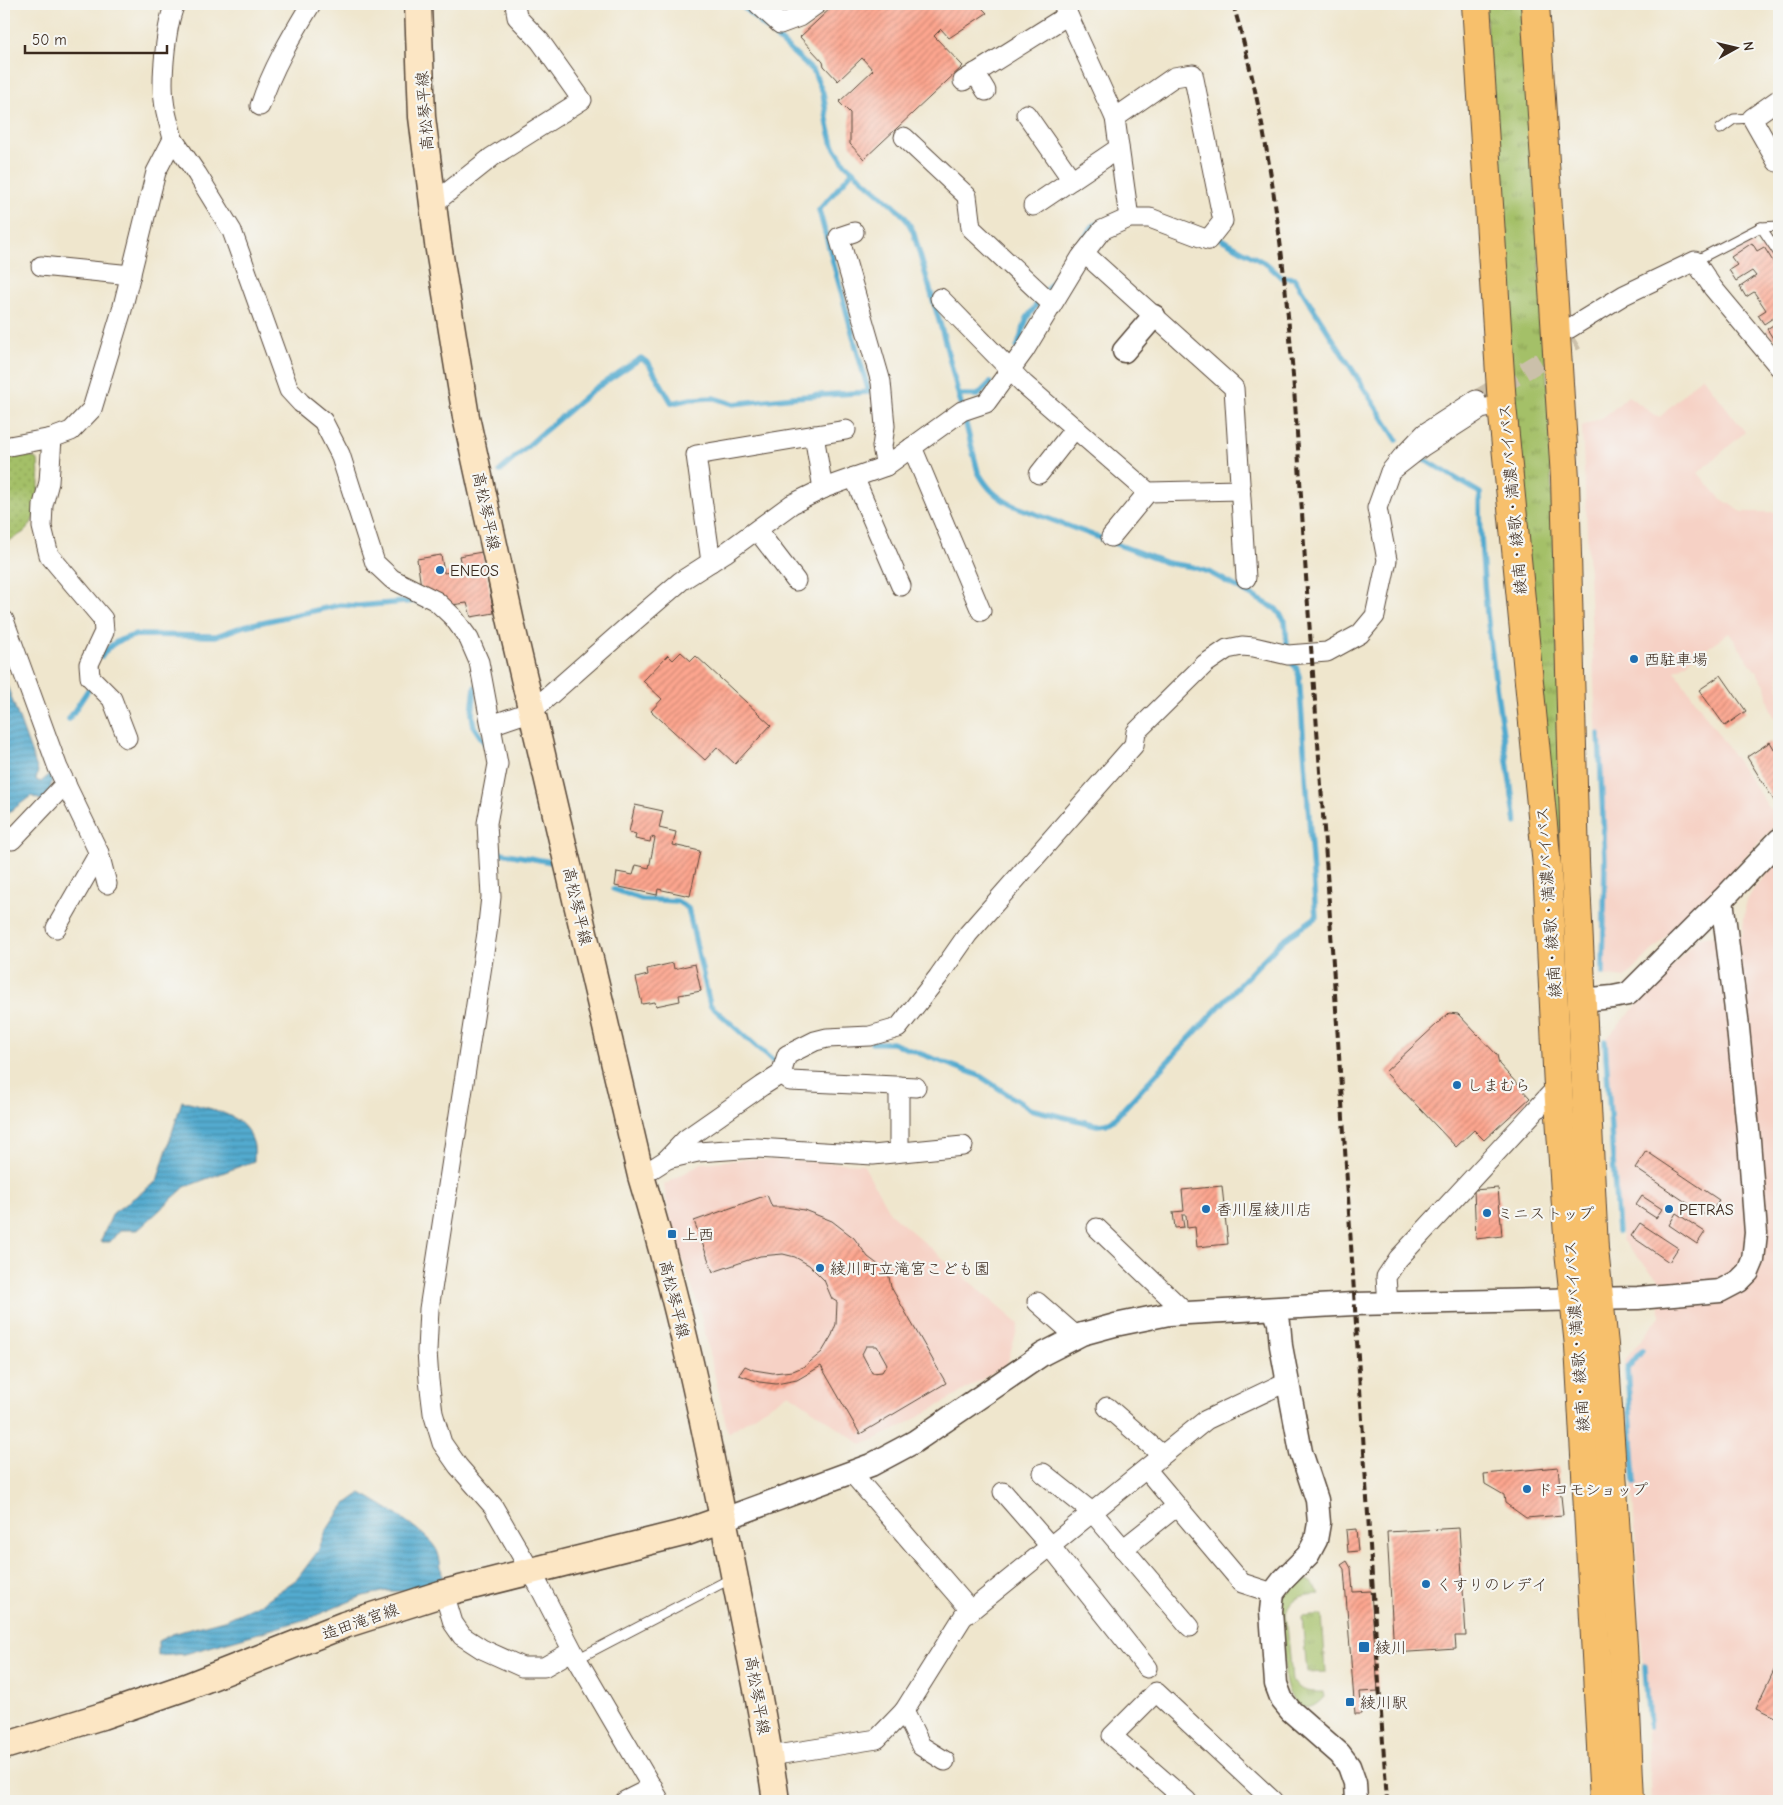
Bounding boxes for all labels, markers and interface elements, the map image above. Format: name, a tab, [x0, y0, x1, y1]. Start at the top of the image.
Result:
scale bar	[25, 22, 168, 54]
north arrow	[1710, 22, 1760, 72]
text: 50 m	[32, 31, 67, 49]
text: N	[1739, 41, 1757, 52]
street label: 高松琴平線	[413, 70, 437, 151]
street label: 綾南・綾歌・満濃バイパス	[1496, 403, 1530, 595]
street label: 高松琴平線	[469, 470, 503, 552]
place label: ENEOS	[450, 562, 499, 580]
marker: ENEOS	[434, 564, 446, 576]
place label: 西駐車場	[1644, 651, 1708, 669]
marker: 西駐車場	[1628, 653, 1640, 665]
street label: 綾南・綾歌・満濃バイパス	[1533, 806, 1565, 998]
street label: 高松琴平線	[559, 865, 595, 947]
place label: しまむら	[1467, 1077, 1531, 1095]
marker: しまむら	[1451, 1079, 1463, 1091]
place label: 香川屋綾川店	[1216, 1201, 1312, 1219]
place label: PETRAS	[1679, 1201, 1734, 1219]
marker: 香川屋綾川店	[1200, 1203, 1212, 1215]
marker: PETRAS	[1663, 1203, 1675, 1215]
place label: ミニストップ	[1497, 1205, 1595, 1223]
marker: ミニストップ	[1481, 1207, 1493, 1219]
place label: 上西	[682, 1226, 714, 1244]
marker: 上西	[666, 1228, 678, 1240]
street label: 綾南・綾歌・満濃バイパス	[1561, 1240, 1593, 1432]
street label: 高松琴平線	[656, 1258, 692, 1340]
place label: 綾川町立滝宮こども園	[830, 1260, 990, 1278]
marker: 綾川町立滝宮こども園	[814, 1262, 826, 1274]
place label: ドコモショップ	[1537, 1481, 1648, 1499]
marker: ドコモショップ	[1521, 1483, 1533, 1495]
place label: くすりのレデイ	[1436, 1576, 1547, 1594]
marker: くすりのレデイ	[1420, 1578, 1432, 1590]
street label: 造田滝宮線	[320, 1600, 401, 1643]
place label: 綾川	[1375, 1639, 1407, 1657]
marker: 綾川	[1357, 1640, 1371, 1654]
street label: 高松琴平線	[741, 1654, 773, 1736]
place label: 綾川駅	[1360, 1694, 1408, 1712]
marker: 綾川駅	[1344, 1696, 1356, 1708]

